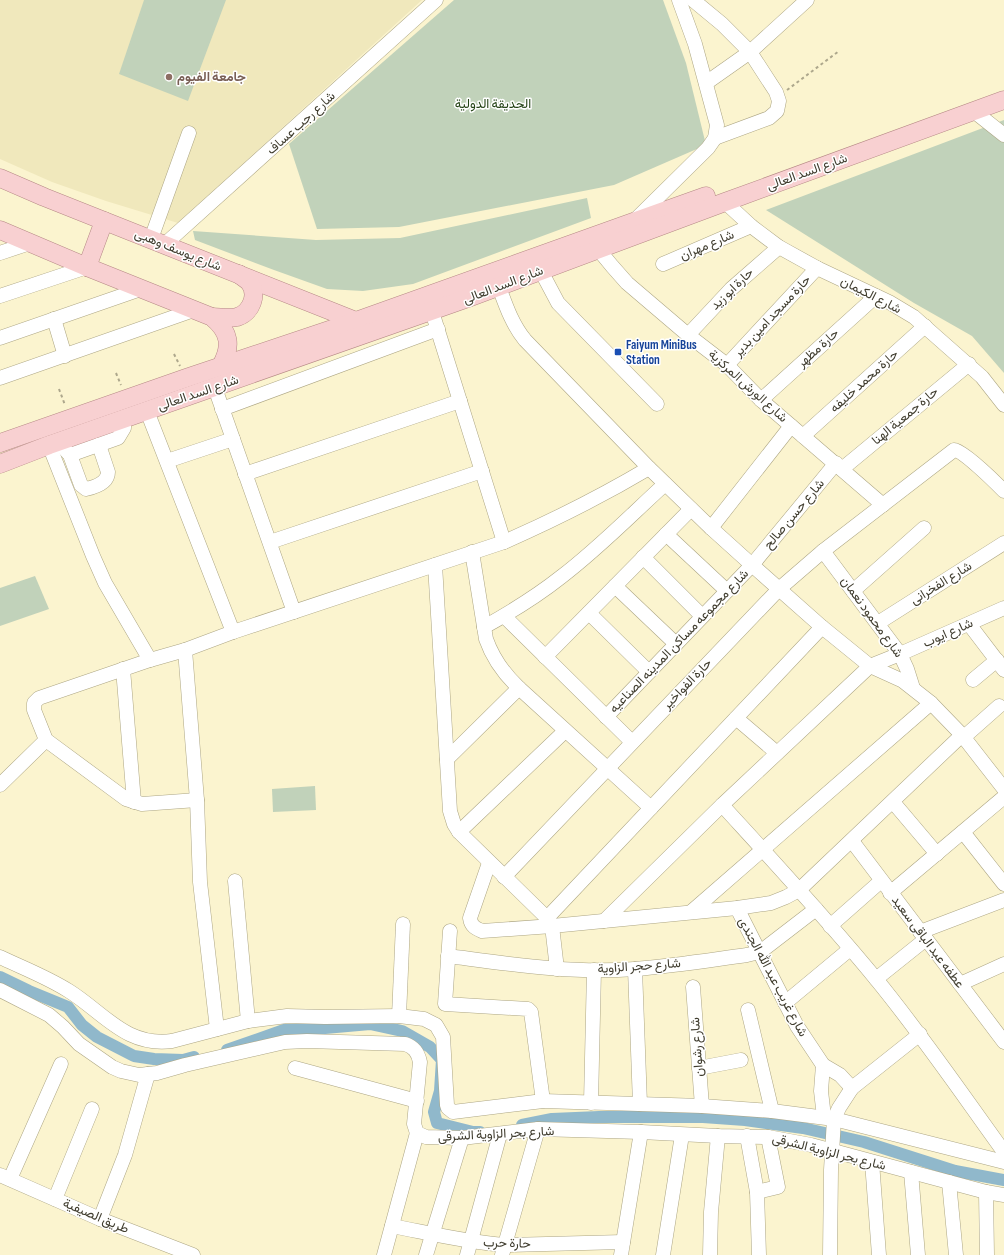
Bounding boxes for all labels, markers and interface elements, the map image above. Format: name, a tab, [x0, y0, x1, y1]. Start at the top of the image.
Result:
place label: جامعة الفيوم	[177, 69, 246, 85]
marker: جامعة الفيوم	[164, 72, 174, 82]
street label: شارع رجب عساف	[263, 88, 339, 159]
park label: الحديقة الدولية	[455, 96, 531, 112]
street label: شارع السد العالى	[764, 150, 850, 195]
street label: شارع يوسف وهبى	[132, 225, 224, 276]
street label: شارع مهران	[677, 226, 737, 265]
street label: شارع السد العالى	[461, 262, 546, 309]
street label: حارة ابو زيد	[707, 264, 757, 313]
street label: حارة مسجد امين بدير	[729, 271, 814, 361]
street label: شارع الكيمان	[838, 273, 904, 318]
street label: حارة مظهر	[793, 325, 842, 372]
place label: Faiyum MiniBus Station	[626, 337, 697, 368]
street label: شارع الورش المركزية	[704, 346, 791, 427]
street label: حارة محمد خليفه	[826, 346, 902, 416]
marker: Faiyum MiniBus Station	[613, 347, 623, 357]
street label: شارع السد العالى	[155, 372, 241, 415]
street label: حارة جمعية الهنا	[869, 383, 942, 448]
street label: شارع حسن صالح	[760, 476, 829, 553]
street label: شارع الفخرانى	[907, 558, 975, 609]
street label: شارع مجموعه مساكن المدينه الصناعيه	[606, 566, 753, 717]
street label: شارع محمود نعمان	[836, 573, 907, 661]
street label: شارع ايوب	[920, 615, 976, 652]
street label: حارة الفواخير	[658, 655, 715, 714]
street label: عطفه عبد الباقى سعيد	[888, 893, 968, 992]
street label: شارع غريب عبد الله الجندى	[734, 915, 811, 1040]
street label: شارع حجر الزاوية	[597, 955, 681, 978]
street label: شارع رشوان	[687, 1017, 708, 1077]
street label: شارع بحر الزاوية الشرقى	[437, 1123, 555, 1146]
street label: شارع بحر الزاوية الشرقى	[770, 1130, 888, 1175]
street label: طريق الصيفية	[61, 1195, 131, 1237]
street label: حارة حرب	[483, 1234, 531, 1252]

